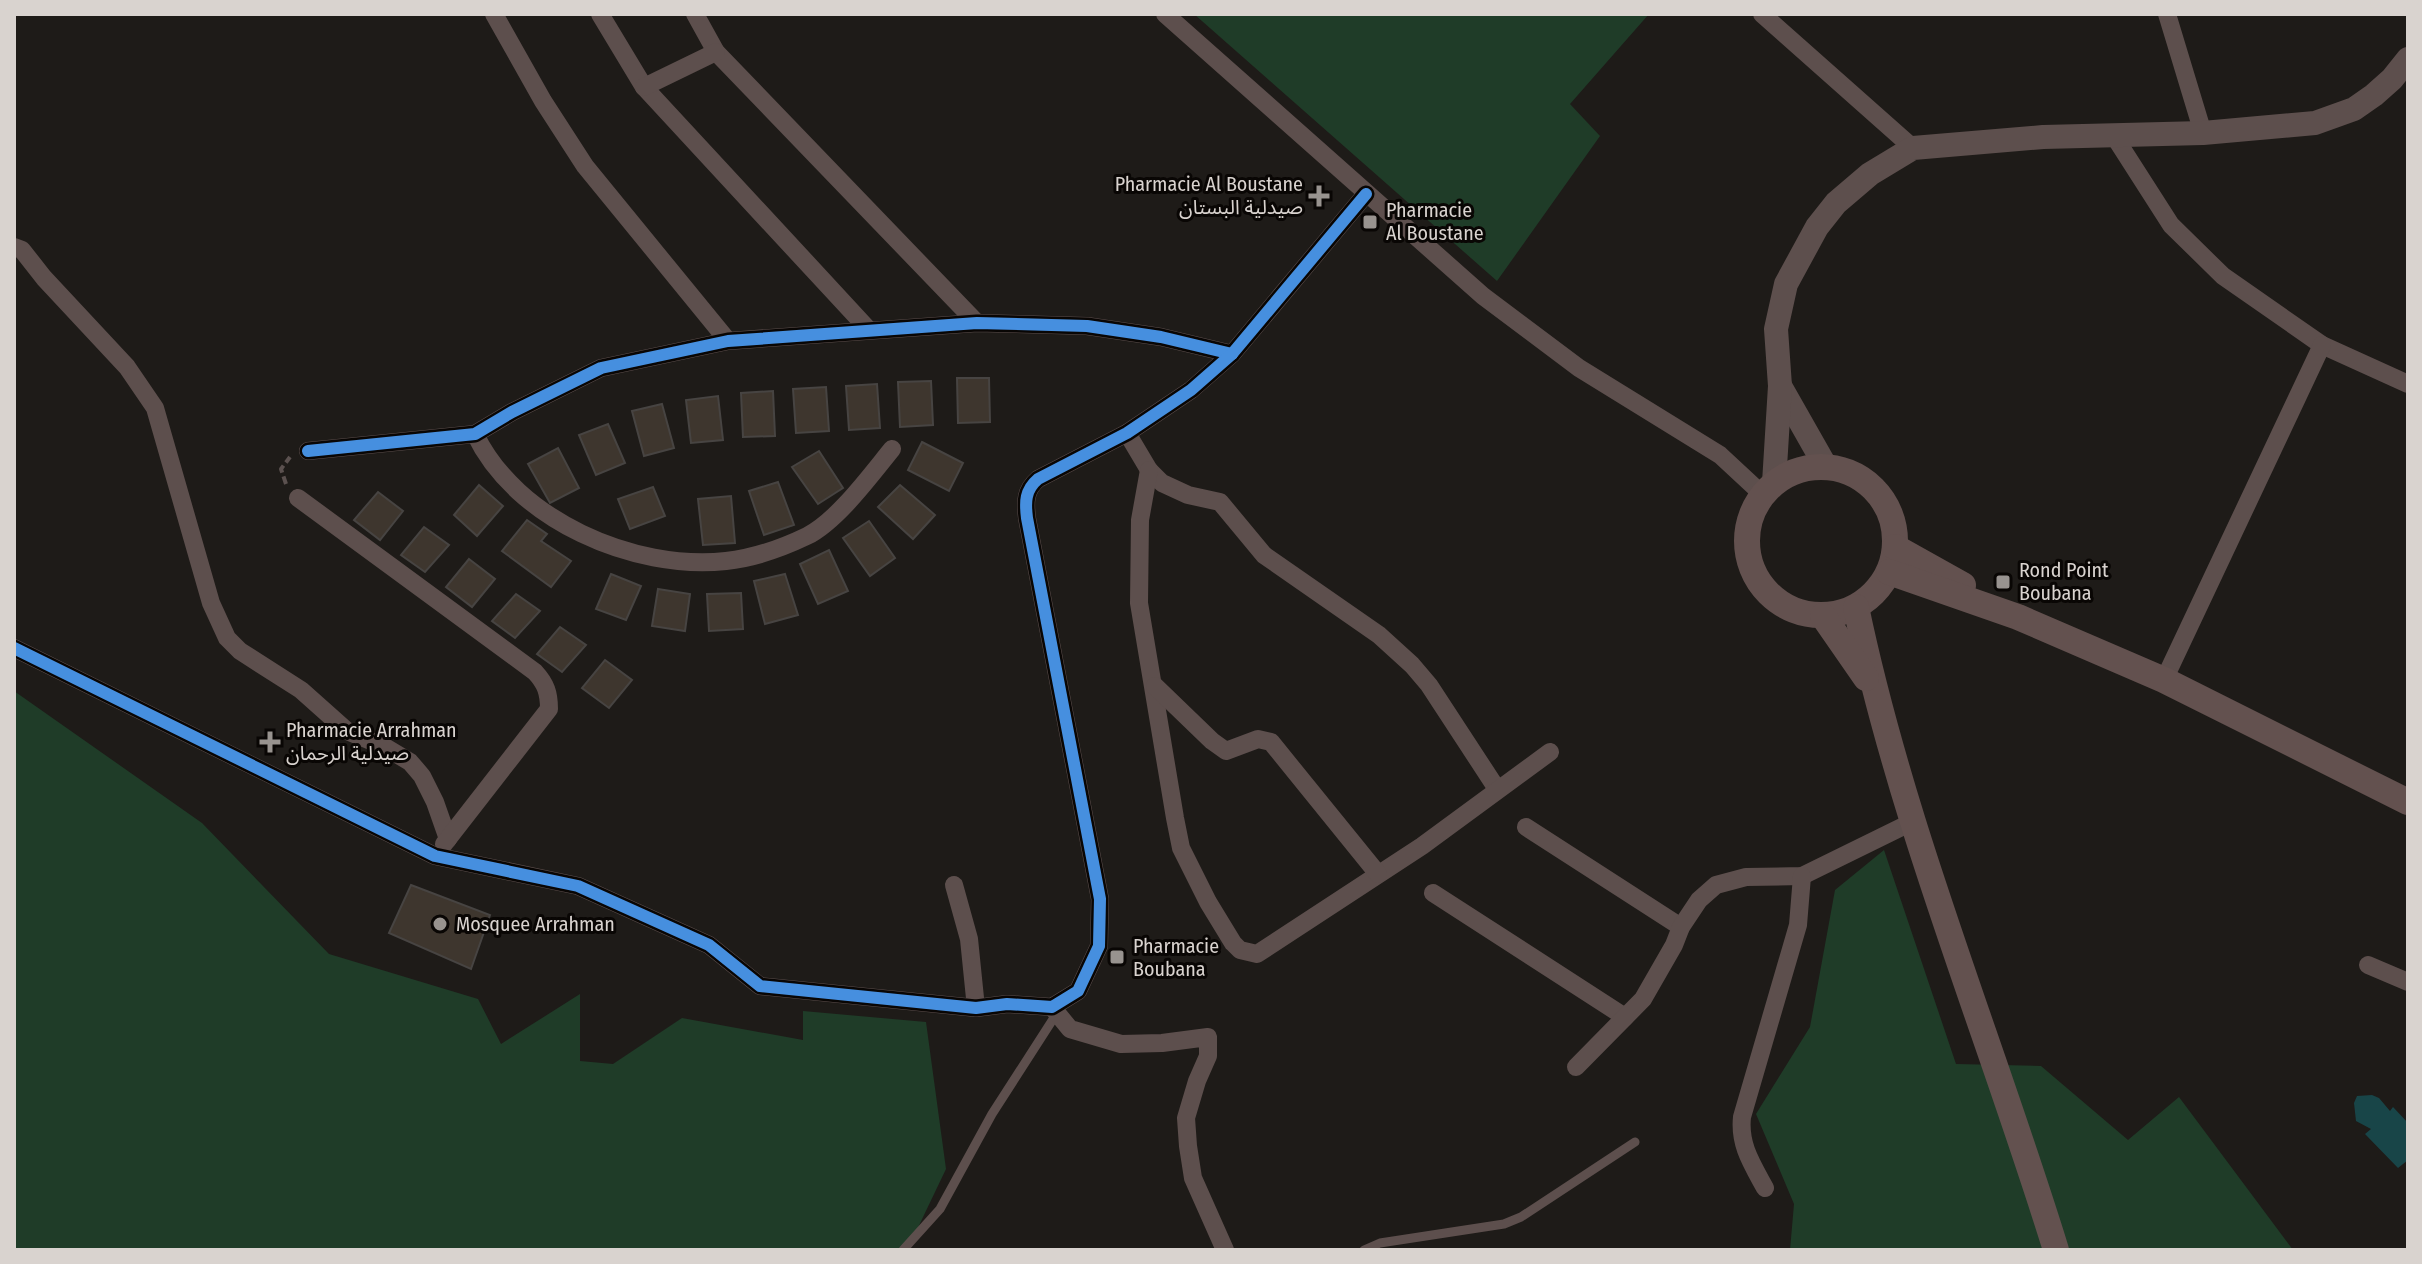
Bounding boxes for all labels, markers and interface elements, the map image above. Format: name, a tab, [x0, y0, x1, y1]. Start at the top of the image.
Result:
place label: Pharmacie Al Boustane صيدلية البستان	[1115, 172, 1303, 219]
marker: Pharmacie Al Boustane صيدلية البستان	[1310, 187, 1328, 205]
place label: Pharmacie Al Boustane	[1386, 198, 1484, 245]
marker: Pharmacie Al Boustane	[1361, 213, 1379, 231]
place label: Rond Point Boubana	[2019, 558, 2109, 605]
marker: Rond Point Boubana	[1994, 573, 2012, 591]
place label: Pharmacie Arrahman صيدلية الرحمان	[286, 718, 457, 765]
marker: Pharmacie Arrahman صيدلية الرحمان	[261, 733, 279, 751]
place label: Mosquee Arrahman	[456, 912, 615, 936]
marker: Mosquee Arrahman	[431, 915, 449, 933]
place label: Pharmacie Boubana	[1133, 934, 1219, 981]
marker: Pharmacie Boubana	[1108, 948, 1126, 966]

